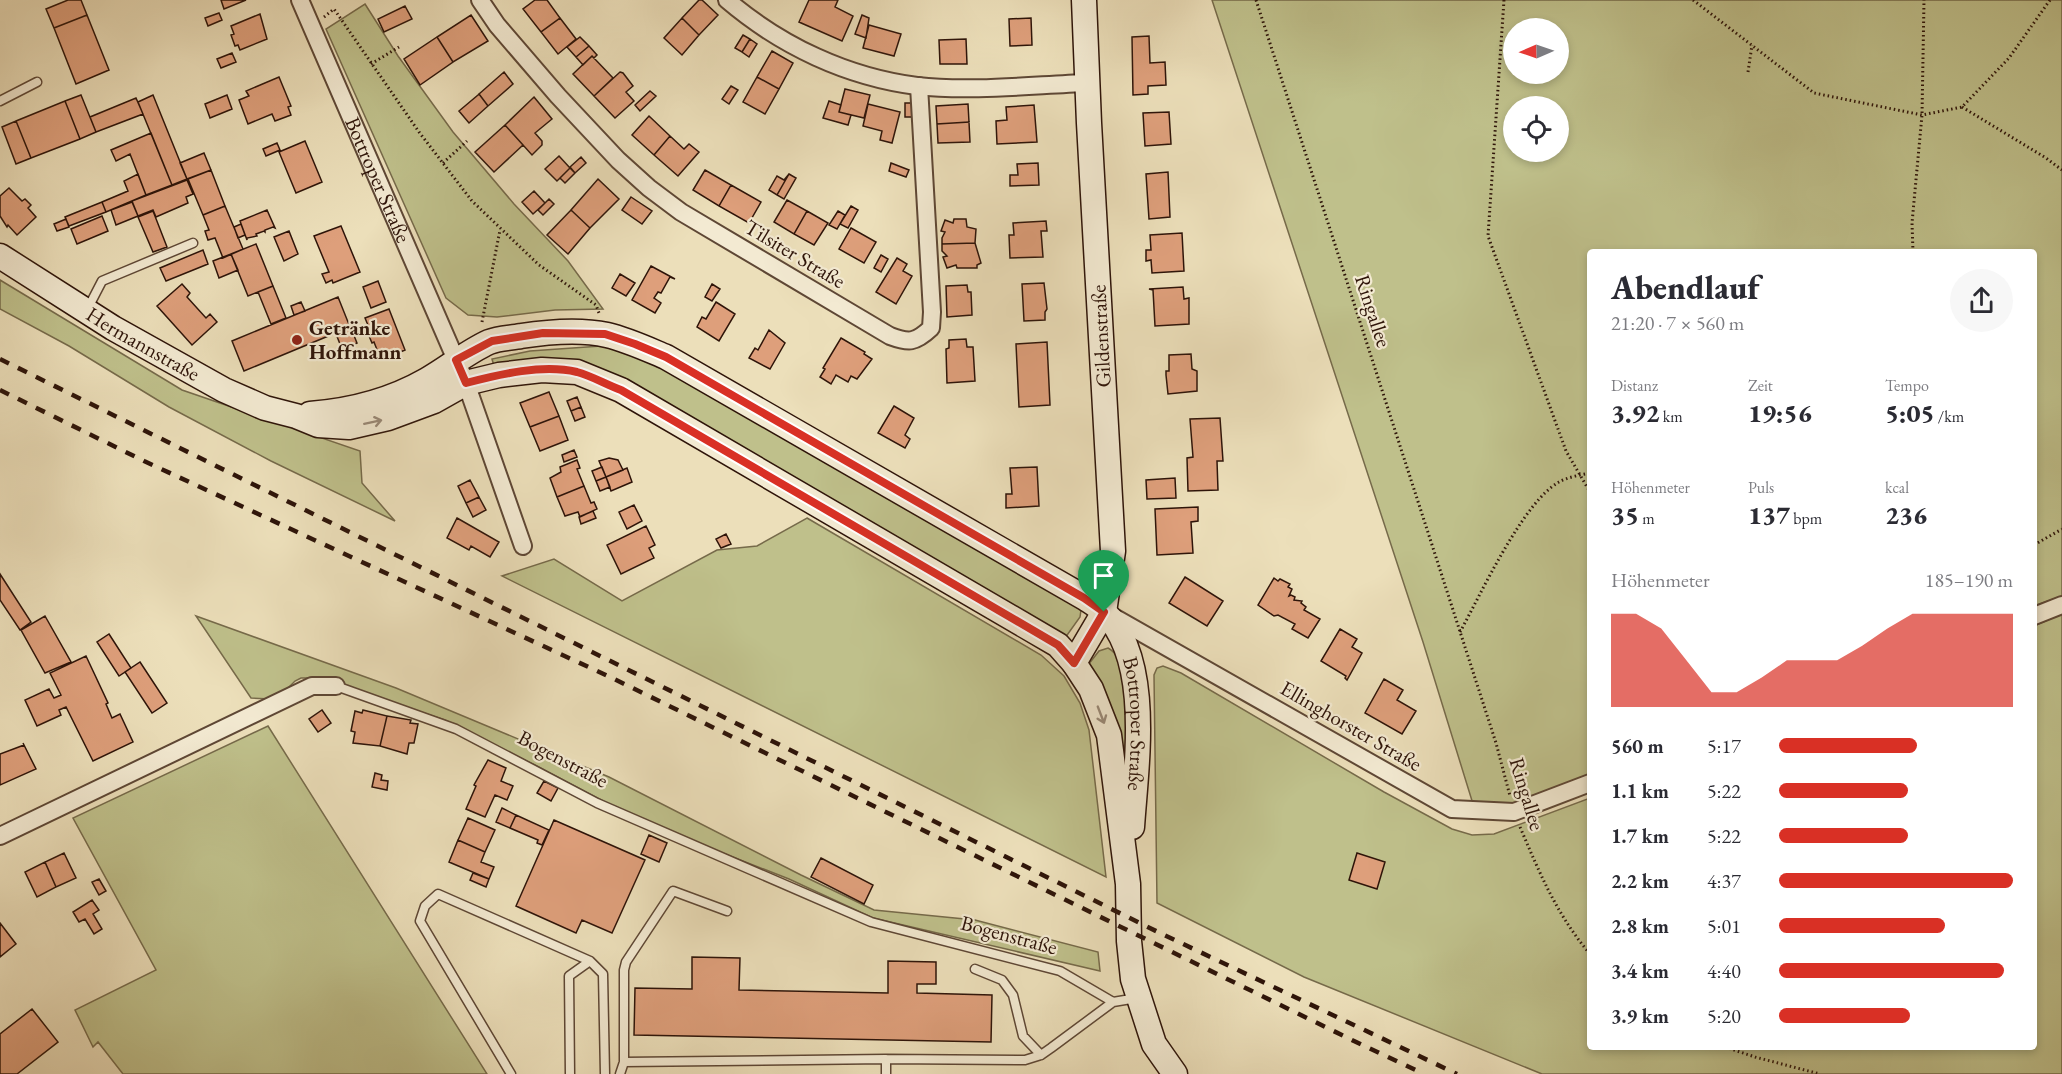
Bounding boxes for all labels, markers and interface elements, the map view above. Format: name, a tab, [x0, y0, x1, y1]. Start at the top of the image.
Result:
north arrow	[1503, 18, 1569, 84]
map controls	[1503, 18, 1569, 162]
button: locate	[1503, 96, 1569, 162]
street label: Bottroper Straße	[339, 113, 417, 247]
street label: Tilsiter Straße	[740, 213, 851, 294]
text: Abendlauf	[1611, 266, 1760, 309]
button: share	[1950, 269, 2013, 332]
street label: Ringallee	[1349, 271, 1398, 351]
street label: Gildenstraße	[1084, 284, 1117, 388]
street label: Hermannstraße	[81, 300, 205, 387]
text: 21:20 · 7 × 560 m	[1611, 310, 1744, 336]
place label: Getränke Hoffmann	[309, 314, 402, 365]
marker: Getränke Hoffmann	[290, 333, 304, 347]
text: Distanz	[1611, 375, 1658, 396]
text: Zeit	[1748, 375, 1773, 396]
text: Tempo	[1885, 375, 1929, 396]
text: 3.92	[1611, 396, 1660, 430]
text: 19:56	[1748, 396, 1812, 430]
text: 5:05	[1885, 396, 1935, 430]
text: km	[1660, 406, 1683, 427]
text: /km	[1935, 406, 1964, 427]
one-way arrow	[363, 415, 382, 427]
text: Höhenmeter	[1611, 477, 1690, 498]
text: Puls	[1748, 477, 1774, 498]
text: kcal	[1885, 477, 1909, 498]
text: 35	[1611, 498, 1639, 532]
text: 137	[1748, 498, 1790, 532]
text: 236	[1885, 498, 1927, 532]
text: m	[1639, 508, 1655, 529]
text: bpm	[1790, 508, 1822, 529]
pin	[1078, 550, 1129, 612]
icon: arrive	[1087, 559, 1120, 592]
text: Höhenmeter	[1611, 567, 1710, 593]
text: 185–190 m	[1925, 567, 2013, 593]
street label: Bottroper Straße	[1117, 653, 1152, 792]
street label: Ellinghorster Straße	[1276, 674, 1427, 777]
one-way arrow	[1096, 705, 1107, 724]
street label: Bogenstraße	[513, 723, 613, 794]
text: 560 m	[1611, 733, 1664, 759]
text: 5:17	[1707, 733, 1741, 759]
street label: Ringallee	[1504, 754, 1551, 834]
text: 1.1 km	[1611, 778, 1669, 804]
text: 5:22	[1707, 778, 1741, 804]
text: 1.7 km	[1611, 823, 1669, 849]
text: 5:22	[1707, 823, 1741, 849]
text: 2.2 km	[1611, 868, 1669, 894]
text: 4:37	[1707, 868, 1741, 894]
street label: Bogenstraße	[958, 909, 1060, 960]
text: 2.8 km	[1611, 913, 1669, 939]
text: 5:01	[1707, 913, 1741, 939]
text: 3.4 km	[1611, 958, 1669, 984]
text: 4:40	[1707, 958, 1741, 984]
text: 3.9 km	[1611, 1003, 1669, 1029]
text: 5:20	[1707, 1003, 1741, 1029]

